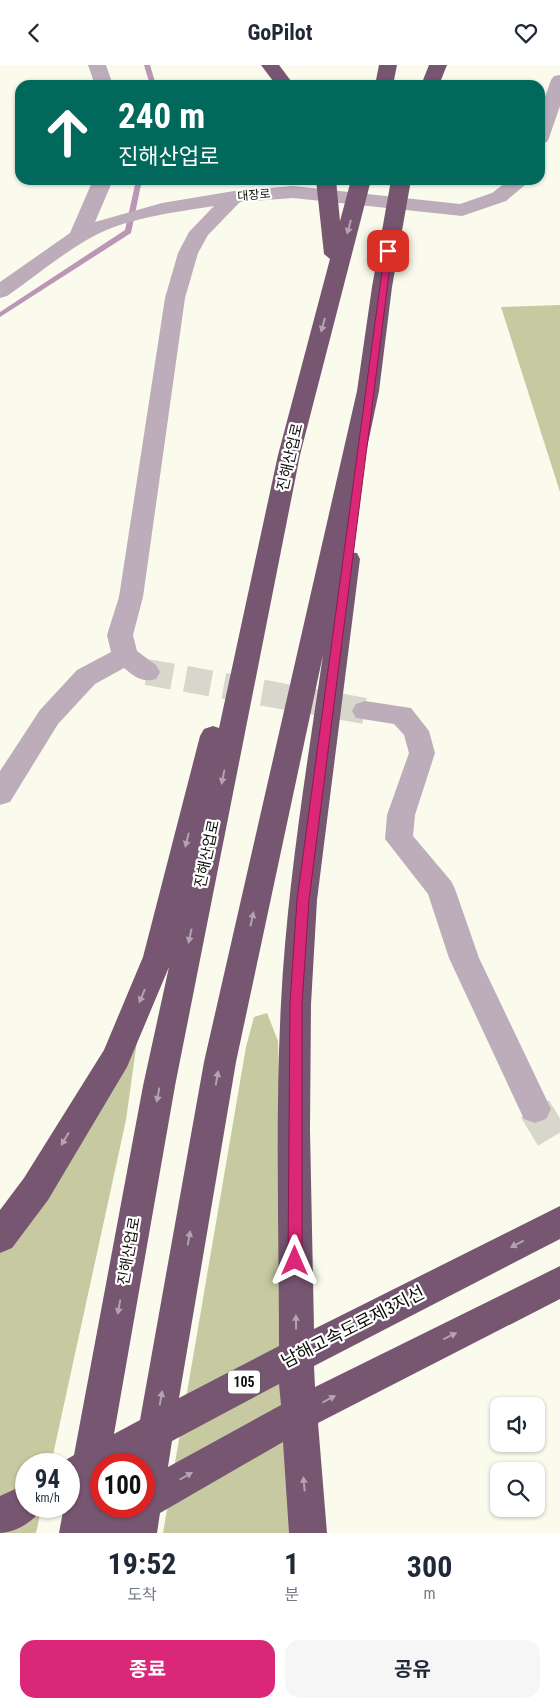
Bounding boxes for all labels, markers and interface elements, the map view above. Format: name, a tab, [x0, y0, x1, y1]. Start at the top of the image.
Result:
icon: back	[20, 19, 48, 47]
icon: heart	[512, 19, 540, 47]
text: GoPilot	[247, 20, 313, 45]
text: 240 m	[118, 96, 205, 137]
icon: ahead	[35, 100, 100, 165]
text: 진해산업로	[118, 144, 219, 169]
street label: 대장로	[237, 187, 271, 203]
one-way arrow	[345, 220, 353, 235]
pin	[367, 230, 409, 272]
icon: arrive	[374, 237, 402, 265]
one-way arrow	[319, 318, 327, 333]
street label: 진해산업로	[273, 421, 307, 493]
one-way arrow	[219, 769, 227, 784]
street label: 진해산업로	[191, 818, 223, 890]
one-way arrow	[183, 833, 191, 848]
one-way arrow	[248, 911, 256, 926]
one-way arrow	[186, 928, 194, 944]
one-way arrow	[137, 989, 145, 1003]
one-way arrow	[214, 1069, 222, 1085]
one-way arrow	[153, 1088, 161, 1104]
one-way arrow	[61, 1132, 70, 1145]
street label: 진해산업로	[114, 1215, 144, 1287]
one-way arrow	[185, 1230, 193, 1245]
position arrow	[268, 1234, 320, 1286]
one-way arrow	[509, 1240, 524, 1248]
street label: 남해고속도로제3지선	[278, 1281, 428, 1372]
one-way arrow	[115, 1299, 123, 1315]
one-way arrow	[292, 1314, 300, 1330]
one-way arrow	[443, 1331, 458, 1340]
road number: 105	[228, 1370, 260, 1393]
one-way arrow	[158, 1389, 166, 1405]
one-way arrow	[321, 1395, 336, 1403]
map controls	[490, 1397, 545, 1517]
button: sound	[490, 1397, 545, 1452]
speed limit sign: 100	[90, 1453, 155, 1518]
button: search	[490, 1462, 545, 1517]
text: 94	[35, 1465, 60, 1494]
one-way arrow	[179, 1472, 192, 1481]
one-way arrow	[299, 1476, 307, 1492]
text: km/h	[35, 1491, 60, 1505]
text: 19:52	[108, 1546, 176, 1581]
text: 1	[284, 1546, 299, 1581]
text: 300	[407, 1549, 452, 1584]
text: m	[424, 1584, 436, 1603]
text: 도착	[127, 1585, 157, 1604]
text: 분	[284, 1585, 299, 1604]
button: 종료	[20, 1640, 275, 1698]
button: 공유	[285, 1640, 540, 1698]

